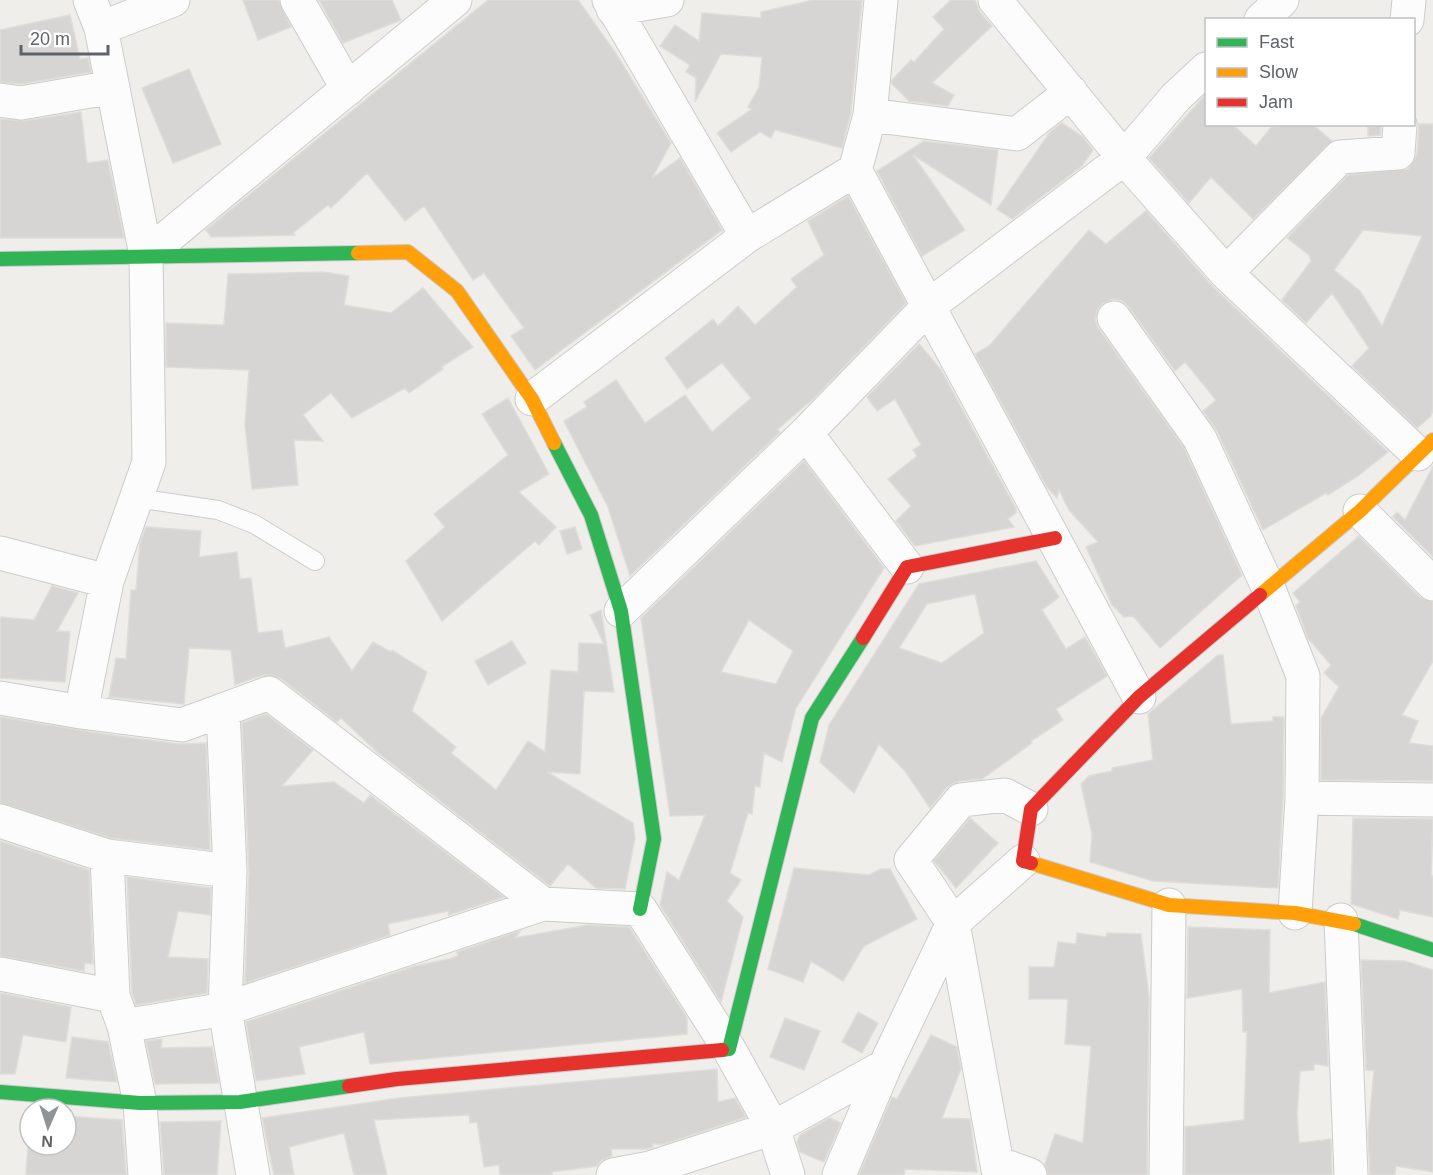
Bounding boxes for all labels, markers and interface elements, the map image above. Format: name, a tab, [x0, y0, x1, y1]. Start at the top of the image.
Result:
scale bar	[21, 18, 108, 56]
legend	[1205, 18, 1415, 126]
text: 20 m	[30, 29, 70, 49]
text: Fast	[1259, 32, 1294, 52]
text: Slow	[1259, 62, 1299, 82]
text: Jam	[1259, 92, 1293, 112]
north arrow	[18, 1097, 78, 1157]
text: N	[41, 1133, 53, 1150]

